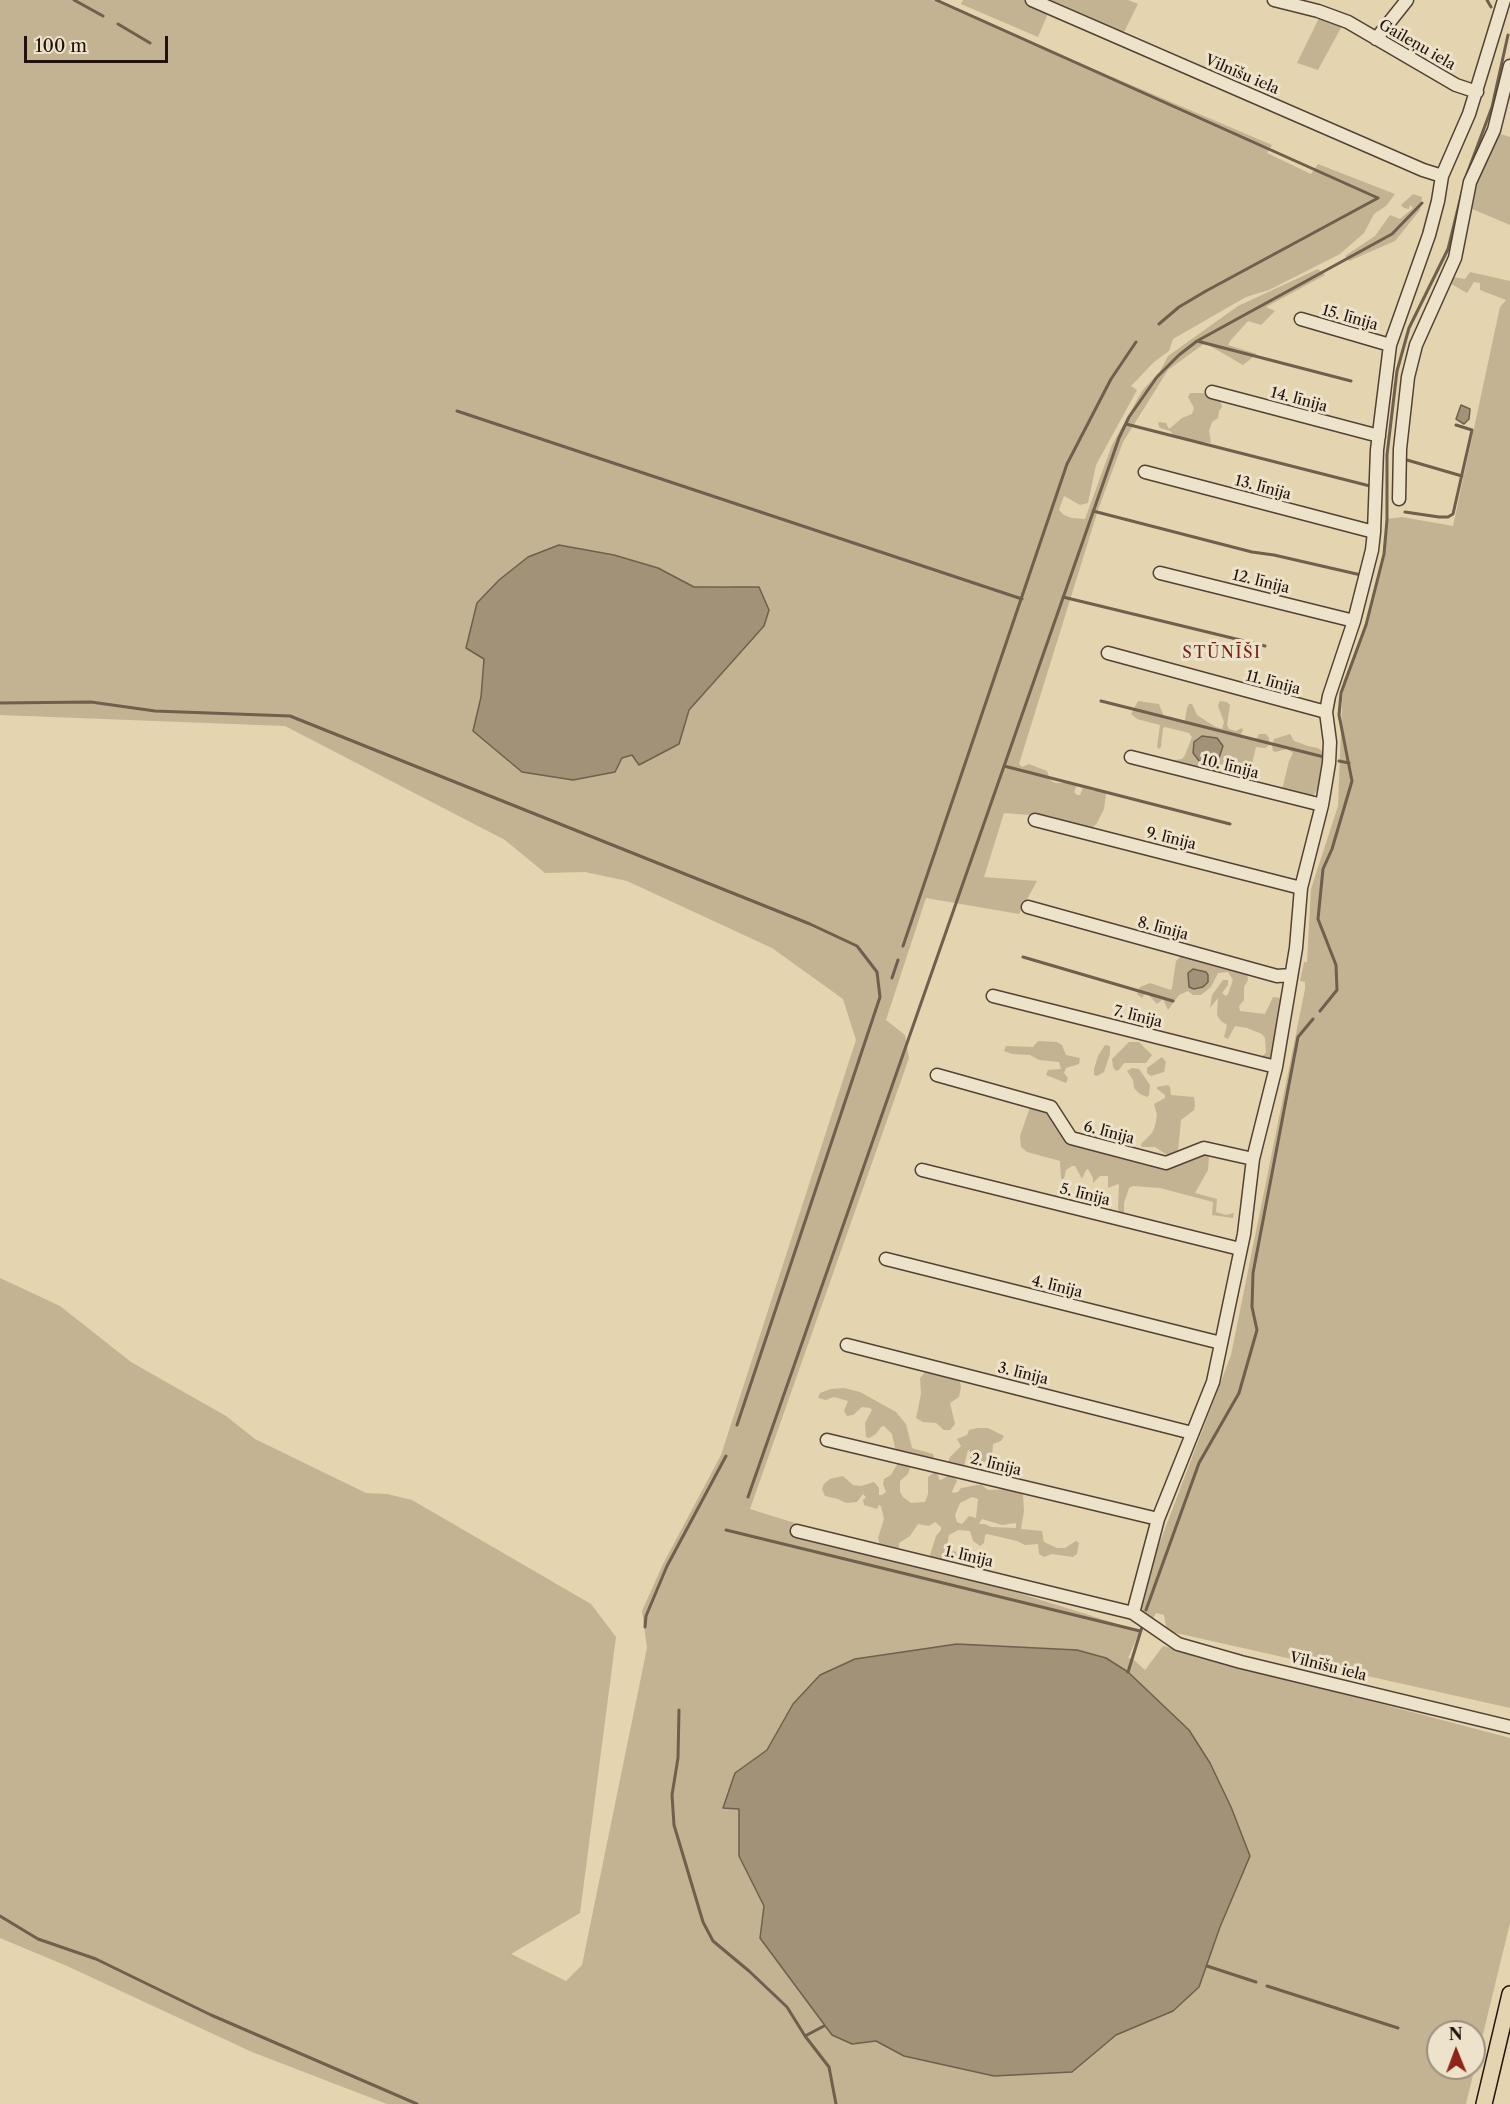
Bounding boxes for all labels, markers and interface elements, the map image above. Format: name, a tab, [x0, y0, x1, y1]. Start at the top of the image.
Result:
street label: Gaileņu iela	[1376, 16, 1458, 74]
scale bar	[27, 24, 171, 62]
text: 100 m	[35, 35, 87, 57]
street label: Vilnīšu iela	[1202, 51, 1282, 99]
street label: 15. līnija	[1320, 301, 1380, 335]
street label: 14. līnija	[1269, 384, 1329, 416]
street label: 13. līnija	[1233, 472, 1293, 504]
street label: 12. līnija	[1231, 566, 1291, 598]
district label: STŪNĪŠI	[1182, 643, 1262, 663]
street label: 11. līnija	[1244, 667, 1302, 699]
street label: 10. līnija	[1199, 751, 1261, 783]
street label: 9. līnija	[1144, 824, 1198, 854]
street label: 8. līnija	[1136, 914, 1190, 944]
street label: 7. līnija	[1112, 1002, 1164, 1032]
street label: 6. līnija	[1082, 1118, 1136, 1148]
street label: 5. līnija	[1058, 1180, 1112, 1210]
street label: 4. līnija	[1030, 1272, 1084, 1302]
street label: 3. līnija	[996, 1359, 1050, 1389]
street label: 2. līnija	[969, 1450, 1023, 1480]
street label: 1. līnija	[943, 1543, 995, 1571]
street label: Vilnīšu iela	[1288, 1649, 1368, 1685]
north arrow	[1426, 2020, 1486, 2080]
text: N	[1449, 2024, 1463, 2044]

